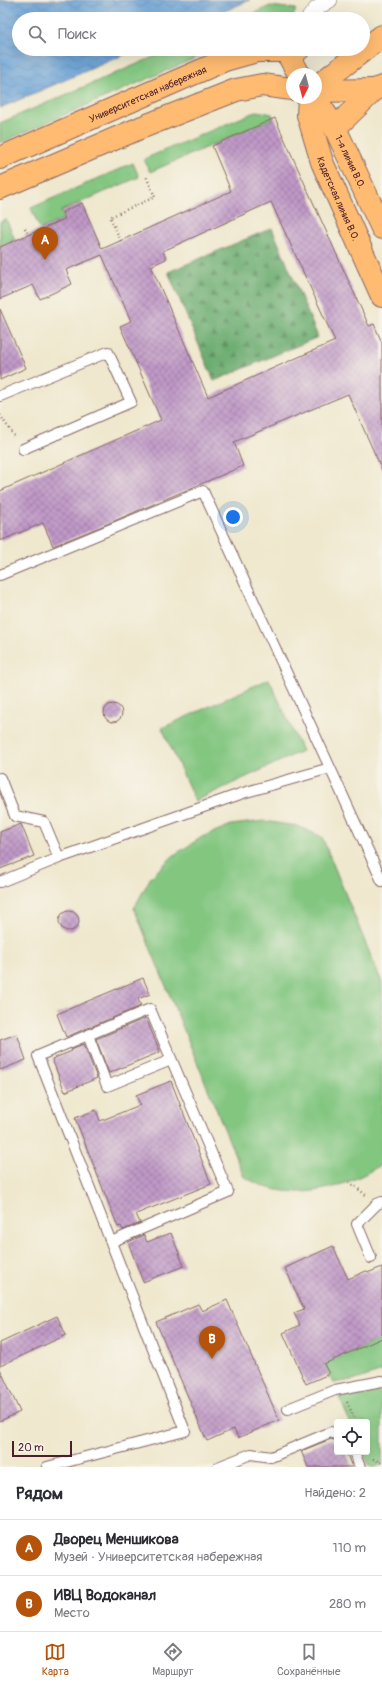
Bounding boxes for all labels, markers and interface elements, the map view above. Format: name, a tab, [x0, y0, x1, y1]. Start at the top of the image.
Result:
search box	[12, 12, 370, 56]
icon: search	[26, 23, 48, 45]
text: Поиск	[58, 25, 97, 44]
street label: Университетская набережная	[87, 64, 209, 125]
north arrow	[286, 68, 322, 104]
street label: 1-я линия В.О.	[332, 133, 367, 190]
street label: Кадетская линия В.О.	[314, 155, 361, 243]
pin: A	[32, 227, 58, 260]
your location	[223, 507, 243, 527]
pin: B	[199, 1326, 225, 1359]
map controls	[334, 1419, 370, 1455]
button: locate	[334, 1419, 370, 1455]
scale bar	[12, 1439, 72, 1458]
text: 20 m	[18, 1441, 44, 1454]
text: Рядом	[16, 1483, 63, 1504]
text: Найдено: 2	[304, 1485, 366, 1501]
text: Дворец Меншикова	[54, 1530, 179, 1549]
text: A	[25, 1540, 33, 1556]
text: 110 m	[333, 1540, 366, 1556]
text: Музей · Университетская набережная	[54, 1549, 262, 1565]
text: ИВЦ Водоканал	[54, 1586, 156, 1605]
text: B	[25, 1596, 33, 1612]
text: 280 m	[329, 1596, 366, 1612]
text: Место	[54, 1605, 90, 1621]
tab: Карта	[42, 1641, 69, 1678]
tab: Маршрут	[152, 1641, 194, 1678]
tab: Сохранённые	[277, 1641, 340, 1678]

